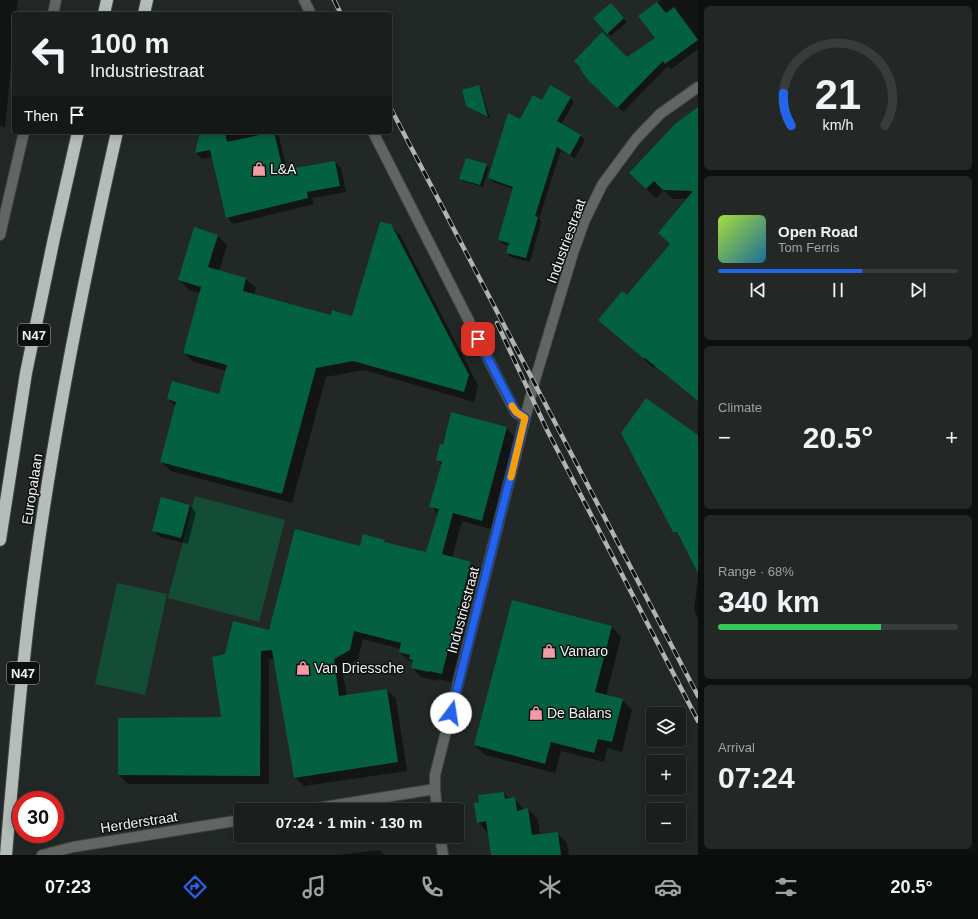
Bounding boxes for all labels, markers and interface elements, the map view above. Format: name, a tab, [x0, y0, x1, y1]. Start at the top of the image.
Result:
icon: left	[24, 28, 76, 80]
text: 100 m	[90, 28, 169, 59]
text: Industriestraat	[90, 61, 204, 81]
text: 21	[815, 71, 861, 118]
icon: arrive	[66, 104, 88, 126]
text: Then	[24, 107, 58, 124]
text: km/h	[823, 116, 854, 132]
shop icon: L&A	[251, 161, 267, 177]
place label: L&A	[270, 161, 297, 177]
street label: Industriestraat	[543, 196, 589, 285]
text: Open Road	[778, 223, 858, 240]
text: Tom Ferris	[778, 240, 839, 255]
icon: previous	[747, 279, 769, 301]
icon: pause	[827, 279, 849, 301]
icon: next	[907, 279, 929, 301]
pin	[461, 322, 495, 356]
road number: N47	[18, 324, 50, 346]
icon: arrive	[467, 328, 489, 350]
text: Climate	[718, 400, 762, 415]
text: 20.5°	[803, 421, 873, 454]
text: −	[718, 425, 731, 450]
text: +	[945, 425, 958, 450]
street label: Europalaan	[18, 452, 46, 526]
text: Range · 68%	[718, 564, 794, 579]
street label: Industriestraat	[444, 565, 482, 655]
text: 340 km	[718, 585, 820, 618]
shop icon: Vamaro	[541, 643, 557, 659]
place label: Vamaro	[560, 643, 608, 659]
shop icon: Van Driessche	[295, 660, 311, 676]
place label: Van Driessche	[314, 660, 404, 676]
road number: N47	[7, 662, 39, 684]
position arrow	[430, 692, 472, 734]
shop icon: De Balans	[528, 705, 544, 721]
place label: De Balans	[547, 705, 612, 721]
map controls	[646, 707, 686, 843]
button: layers	[646, 707, 686, 747]
text: Arrival	[718, 740, 755, 755]
button: +	[646, 755, 686, 795]
text: 07:24	[718, 761, 795, 794]
speed limit sign: 30	[12, 791, 64, 843]
button: −	[646, 803, 686, 843]
street label: Herderstraat	[99, 808, 179, 836]
text: 07:24 · 1 min · 130 m	[276, 814, 422, 831]
icon: directions	[181, 873, 209, 901]
icon: music	[300, 873, 328, 901]
icon: phone	[418, 873, 446, 901]
icon: climate	[536, 873, 564, 901]
icon: car	[654, 873, 682, 901]
icon: filters	[772, 873, 800, 901]
text: 07:23	[45, 877, 91, 897]
text: 20.5°	[891, 877, 933, 897]

